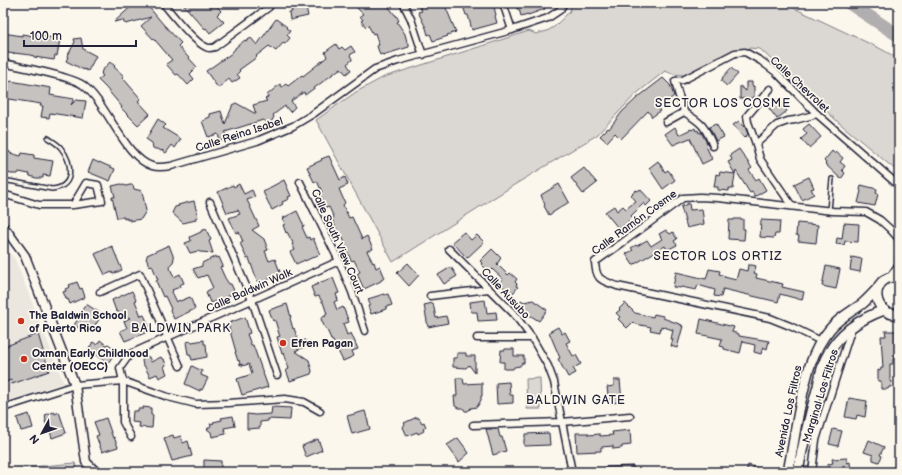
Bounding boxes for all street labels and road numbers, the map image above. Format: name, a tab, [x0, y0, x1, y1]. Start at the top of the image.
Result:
street label: Calle Chevrolet	[767, 54, 832, 116]
street label: Calle Reina Isabel	[194, 114, 284, 155]
street label: Calle South View Court	[309, 187, 367, 296]
street label: Calle Ramón Cosme	[589, 187, 680, 258]
street label: Calle Baldwin Walk	[204, 265, 295, 315]
street label: Calle Ausubo	[479, 265, 533, 322]
street label: Marginal Los Filtros	[800, 347, 841, 445]
street label: Avenida Los Filtros	[772, 364, 805, 458]

